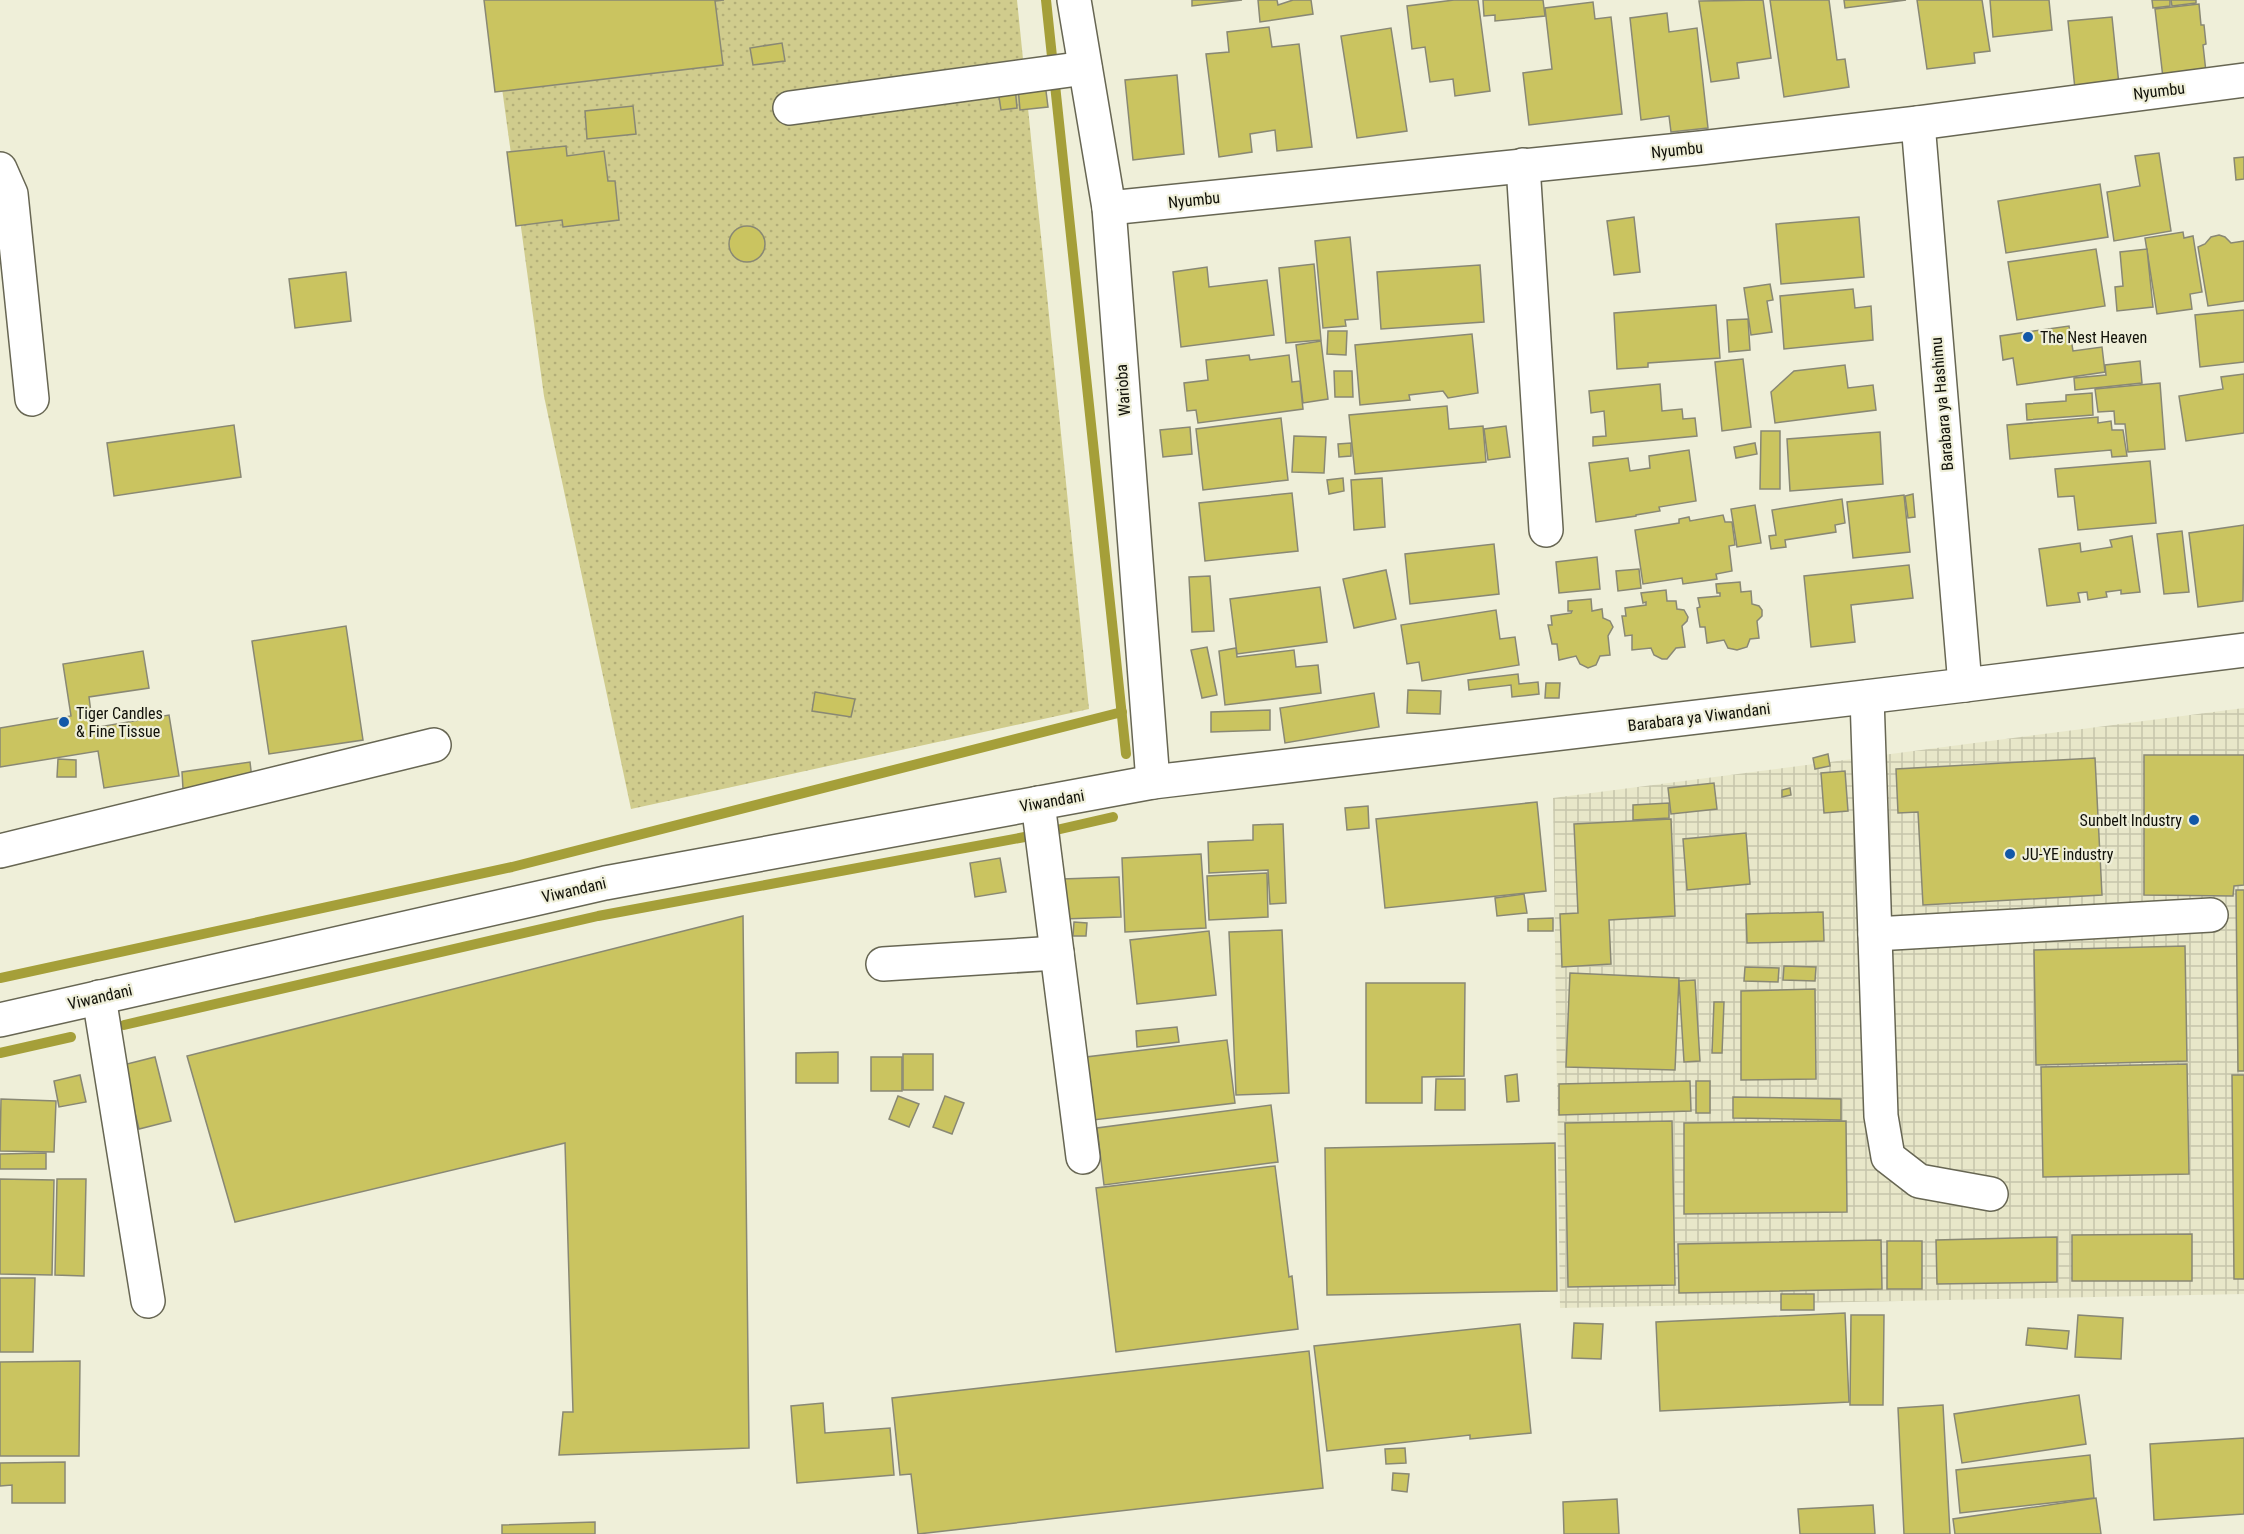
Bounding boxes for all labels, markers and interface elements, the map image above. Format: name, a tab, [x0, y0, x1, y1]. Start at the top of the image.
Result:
street label: Nyumbu	[2132, 78, 2186, 104]
street label: Nyumbu	[1650, 138, 1704, 162]
street label: Nyumbu	[1167, 188, 1221, 212]
place label: The Nest Heaven	[2040, 328, 2147, 347]
marker: The Nest Heaven	[2021, 330, 2035, 344]
street label: Barabara ya Hashimu	[1927, 336, 1957, 472]
street label: Warioba	[1112, 364, 1134, 416]
street label: Barabara ya Viwandani	[1627, 699, 1771, 735]
place label: Tiger Candles & Fine Tissue	[76, 704, 163, 741]
marker: Tiger Candles & Fine Tissue	[57, 715, 71, 729]
street label: Viwandani	[1018, 786, 1086, 816]
place label: Sunbelt Industry	[2080, 811, 2182, 830]
marker: Sunbelt Industry	[2187, 813, 2201, 827]
place label: JU-YE industry	[2022, 845, 2114, 864]
marker: JU-YE industry	[2003, 847, 2017, 861]
street label: Viwandani	[540, 873, 608, 907]
street label: Viwandani	[66, 980, 134, 1014]

